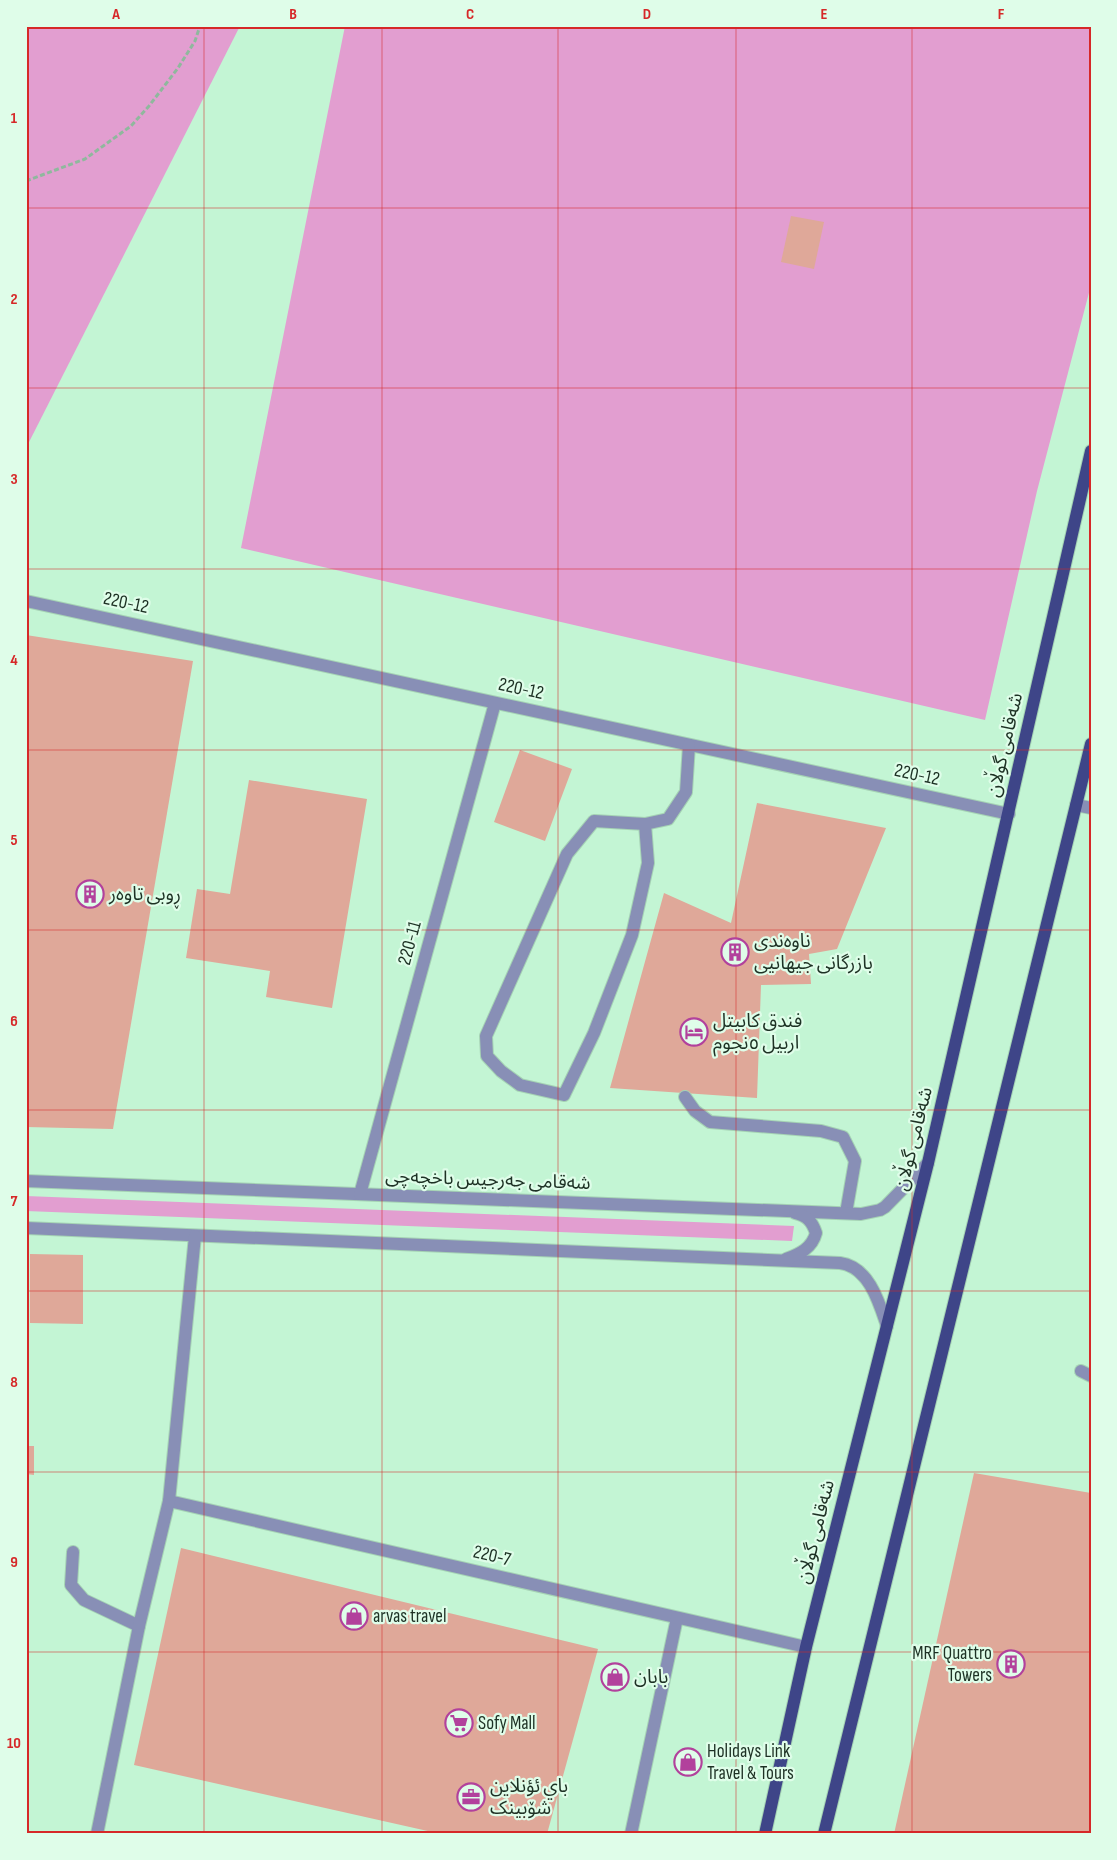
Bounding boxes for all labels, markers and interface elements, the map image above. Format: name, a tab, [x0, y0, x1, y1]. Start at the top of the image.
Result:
text: A	[111, 5, 120, 24]
text: B	[289, 5, 297, 24]
text: C	[466, 5, 474, 24]
text: D	[643, 5, 651, 24]
text: E	[821, 5, 828, 24]
text: F	[998, 5, 1005, 24]
text: 1	[11, 109, 18, 128]
text: 2	[10, 290, 18, 309]
text: 3	[10, 470, 18, 489]
street label: 220-12	[101, 587, 151, 619]
text: 4	[10, 651, 18, 670]
street label: 220-12	[496, 673, 546, 705]
street label: شەقامی گوڵان	[979, 690, 1028, 799]
street label: 220-12	[892, 759, 942, 791]
text: 5	[10, 831, 18, 850]
building icon: ڕوبی تاوەر	[75, 879, 105, 909]
place label: ڕوبی تاوەر	[108, 883, 181, 909]
street label: 220-11	[393, 918, 427, 967]
place label: ناوەندی بازرگانی جیهانیی	[754, 930, 873, 975]
building icon: ناوەندی بازرگانی جیهانیی	[720, 937, 750, 967]
place label: فندق كابيتل اربيل ٥نجوم	[713, 1010, 802, 1057]
text: 6	[10, 1012, 18, 1031]
hotel icon: فندق كابيتل اربيل ٥نجوم	[679, 1017, 709, 1047]
street label: شەقامی گوڵان	[887, 1084, 938, 1193]
street label: شەقامی جەرجیس باخچەچی	[385, 1165, 591, 1195]
text: 7	[11, 1192, 18, 1211]
text: 8	[10, 1373, 18, 1392]
street label: شەقامی گوڵان	[789, 1477, 840, 1586]
street label: 220-7	[471, 1541, 513, 1572]
text: 9	[10, 1553, 18, 1572]
shop icon: arvas travel	[339, 1601, 369, 1631]
place label: arvas travel	[373, 1605, 447, 1628]
place label: MRF Quattro Towers	[912, 1642, 992, 1687]
building icon: MRF Quattro Towers	[996, 1649, 1026, 1679]
shop icon: بابان	[600, 1662, 630, 1692]
place label: بابان	[634, 1666, 668, 1689]
supermarket icon: Sofy Mall	[444, 1708, 474, 1738]
place label: Sofy Mall	[478, 1712, 536, 1735]
text: 10	[7, 1734, 21, 1753]
place label: Holidays Link Travel & Tours	[707, 1740, 794, 1785]
shop icon: Holidays Link Travel & Tours	[673, 1747, 703, 1777]
place label: باي ئؤنلاین شۆبینک	[490, 1775, 568, 1820]
office icon: باي ئؤنلاین شۆبینک	[456, 1782, 486, 1812]

